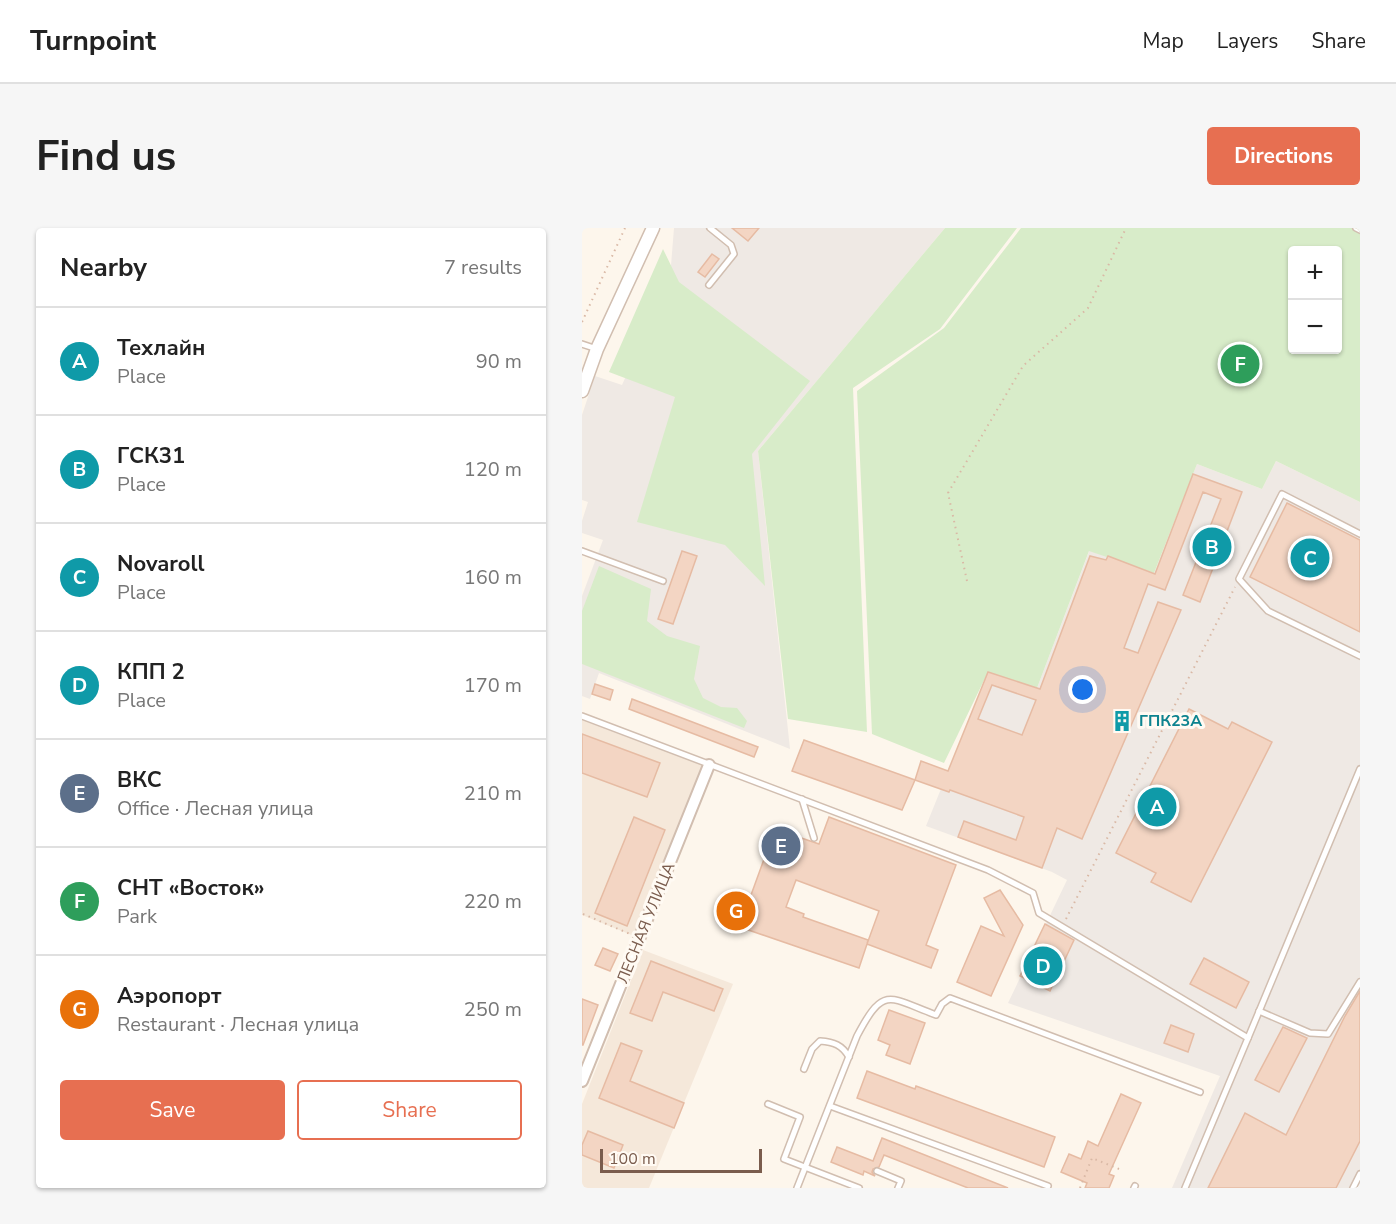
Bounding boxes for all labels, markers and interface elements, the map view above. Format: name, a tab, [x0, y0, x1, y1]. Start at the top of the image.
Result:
text: Turnpoint	[30, 22, 156, 60]
text: Map	[1142, 27, 1184, 55]
text: Layers	[1217, 27, 1278, 55]
text: Share	[1311, 27, 1366, 55]
button: Directions	[1207, 127, 1360, 185]
text: Find us	[36, 128, 176, 185]
map controls	[1288, 246, 1342, 354]
button: +	[1288, 246, 1342, 300]
text: Nearby	[60, 250, 147, 285]
text: 7 results	[444, 254, 522, 281]
button: −	[1288, 300, 1342, 354]
text: Техлайн	[117, 333, 205, 363]
pin: F	[1220, 342, 1260, 386]
text: A	[72, 348, 87, 375]
text: 90 m	[476, 348, 522, 375]
text: Place	[117, 363, 166, 390]
text: ГСК31	[117, 441, 185, 471]
text: B	[73, 456, 86, 483]
text: 120 m	[464, 456, 522, 483]
text: Place	[117, 471, 166, 498]
pin: B	[1192, 524, 1232, 570]
pin: C	[1290, 536, 1330, 580]
text: Novaroll	[117, 549, 204, 579]
text: C	[73, 564, 86, 591]
text: 160 m	[464, 564, 522, 591]
text: Place	[117, 579, 166, 606]
text: КПП 2	[117, 657, 185, 687]
text: D	[72, 672, 87, 699]
text: 170 m	[464, 672, 522, 699]
your location	[1068, 675, 1097, 704]
text: Place	[117, 687, 166, 714]
building icon: ГПК23А	[1110, 709, 1134, 733]
place label: ГПК23А	[1139, 710, 1202, 732]
text: ВКС	[117, 765, 162, 795]
text: E	[74, 780, 85, 807]
text: 210 m	[464, 780, 522, 807]
pin: A	[1138, 784, 1176, 830]
text: Office · Лесная улица	[117, 795, 314, 822]
pin: E	[762, 824, 800, 868]
street label: ЛЕСНАЯ УЛИЦА	[612, 859, 680, 987]
text: СНТ «Восток»	[117, 873, 265, 903]
text: F	[74, 888, 85, 915]
text: 220 m	[464, 888, 522, 915]
pin: G	[716, 888, 756, 934]
text: Park	[117, 903, 157, 930]
pin: D	[1024, 944, 1062, 988]
text: Аэропорт	[117, 981, 221, 1011]
text: G	[72, 996, 87, 1023]
text: 250 m	[464, 996, 522, 1023]
text: Restaurant · Лесная улица	[117, 1011, 359, 1038]
button: Save	[60, 1080, 285, 1140]
button: Share	[297, 1080, 522, 1140]
scale bar	[600, 1146, 762, 1174]
text: 100 m	[609, 1148, 656, 1170]

